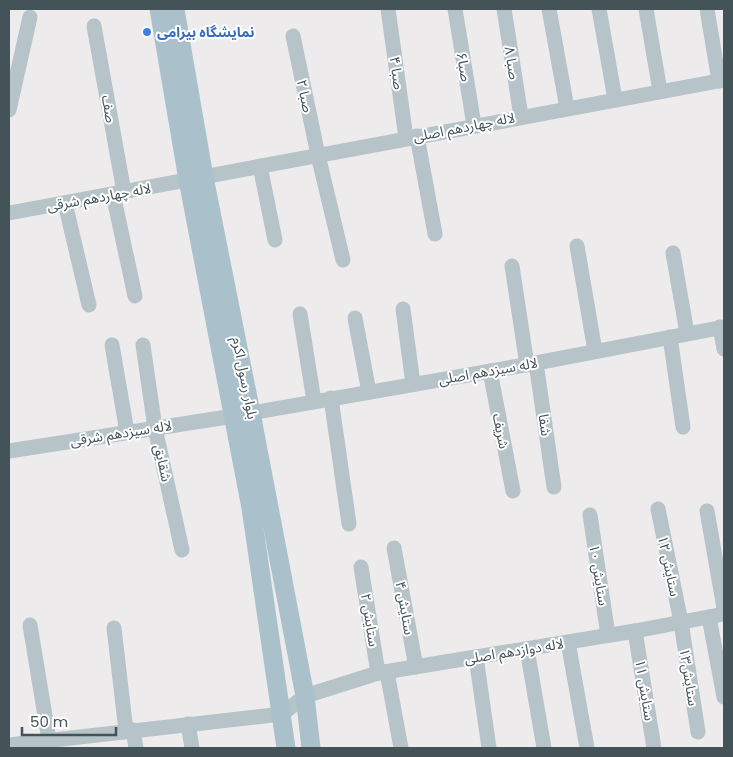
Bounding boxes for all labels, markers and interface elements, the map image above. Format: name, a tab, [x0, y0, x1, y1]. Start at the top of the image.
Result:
place label: نمایشگاه بیرامی	[157, 22, 254, 42]
marker: نمایشگاه بیرامی	[141, 26, 153, 38]
street label: صبا ۸	[500, 45, 525, 81]
street label: صبا۶	[452, 51, 476, 84]
street label: صبا ۴	[385, 55, 409, 91]
street label: صبا ۲	[292, 78, 318, 115]
street label: صف	[97, 93, 121, 125]
street label: لاله چهاردهم اصلی	[411, 107, 517, 148]
street label: لاله چهاردهم شرقی	[45, 178, 153, 217]
street label: بلوار رسول اکرم	[226, 335, 263, 421]
street label: لاله سیزدهم اصلی	[437, 352, 539, 391]
street label: شریف	[488, 412, 514, 450]
street label: شفا	[534, 413, 556, 437]
street label: لاله سیزدهم شرقی	[69, 415, 173, 452]
street label: شقایق	[149, 443, 177, 483]
street label: ستایش ۱۲	[653, 534, 685, 598]
street label: ستایش ۱۰	[584, 543, 614, 607]
street label: ستایش ۴	[390, 580, 420, 636]
street label: ستایش ۲	[356, 592, 384, 648]
street label: لاله دوازدهم اصلی	[463, 633, 565, 670]
street label: ستایش۱۳	[675, 647, 703, 707]
street label: ستایش ۱۱	[630, 658, 660, 722]
scale bar	[22, 704, 116, 736]
text: 50 m	[30, 711, 68, 732]

